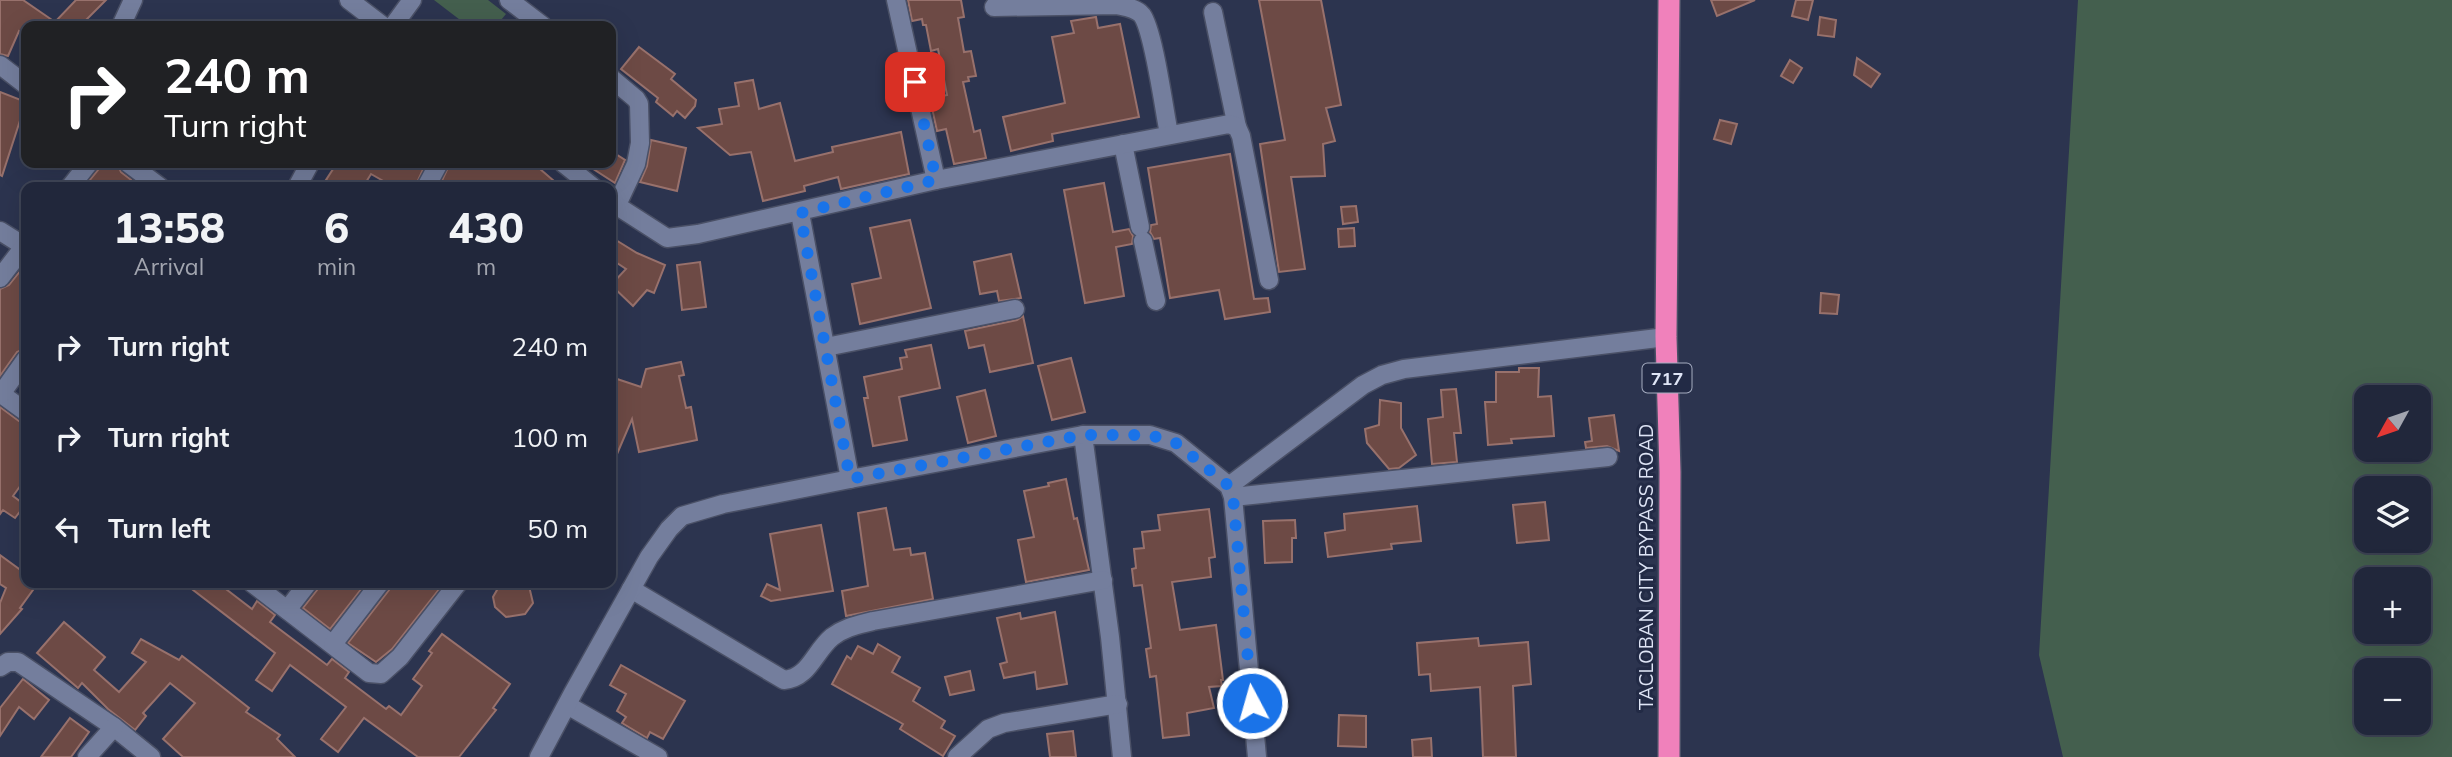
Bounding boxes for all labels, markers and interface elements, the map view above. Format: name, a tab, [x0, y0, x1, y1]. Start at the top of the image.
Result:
text: 240 m	[164, 44, 310, 105]
icon: right	[49, 49, 140, 140]
pin	[885, 52, 945, 112]
icon: arrive	[896, 63, 934, 101]
text: Turn right	[164, 105, 307, 145]
text: 13:58	[113, 201, 225, 254]
text: 6	[324, 201, 349, 254]
text: 430	[448, 201, 524, 254]
text: Arrival	[134, 252, 204, 281]
text: min	[317, 252, 356, 281]
text: m	[476, 252, 496, 281]
icon: right	[49, 328, 87, 366]
text: Turn right	[108, 330, 229, 363]
text: 240 m	[512, 330, 588, 363]
road number: 717	[1642, 364, 1692, 392]
north arrow	[2354, 385, 2431, 462]
map controls	[2354, 385, 2431, 735]
icon: right	[49, 419, 87, 457]
text: Turn right	[108, 421, 229, 454]
text: 100 m	[512, 421, 588, 454]
street label: TACLOBAN CITY BYPASS ROAD	[1634, 424, 1658, 710]
button: layers	[2354, 476, 2431, 553]
icon: left	[49, 510, 87, 548]
text: Turn left	[108, 512, 210, 545]
text: 50 m	[527, 512, 588, 545]
button: +	[2354, 567, 2431, 644]
button: −	[2354, 658, 2431, 735]
position arrow	[1215, 666, 1289, 740]

